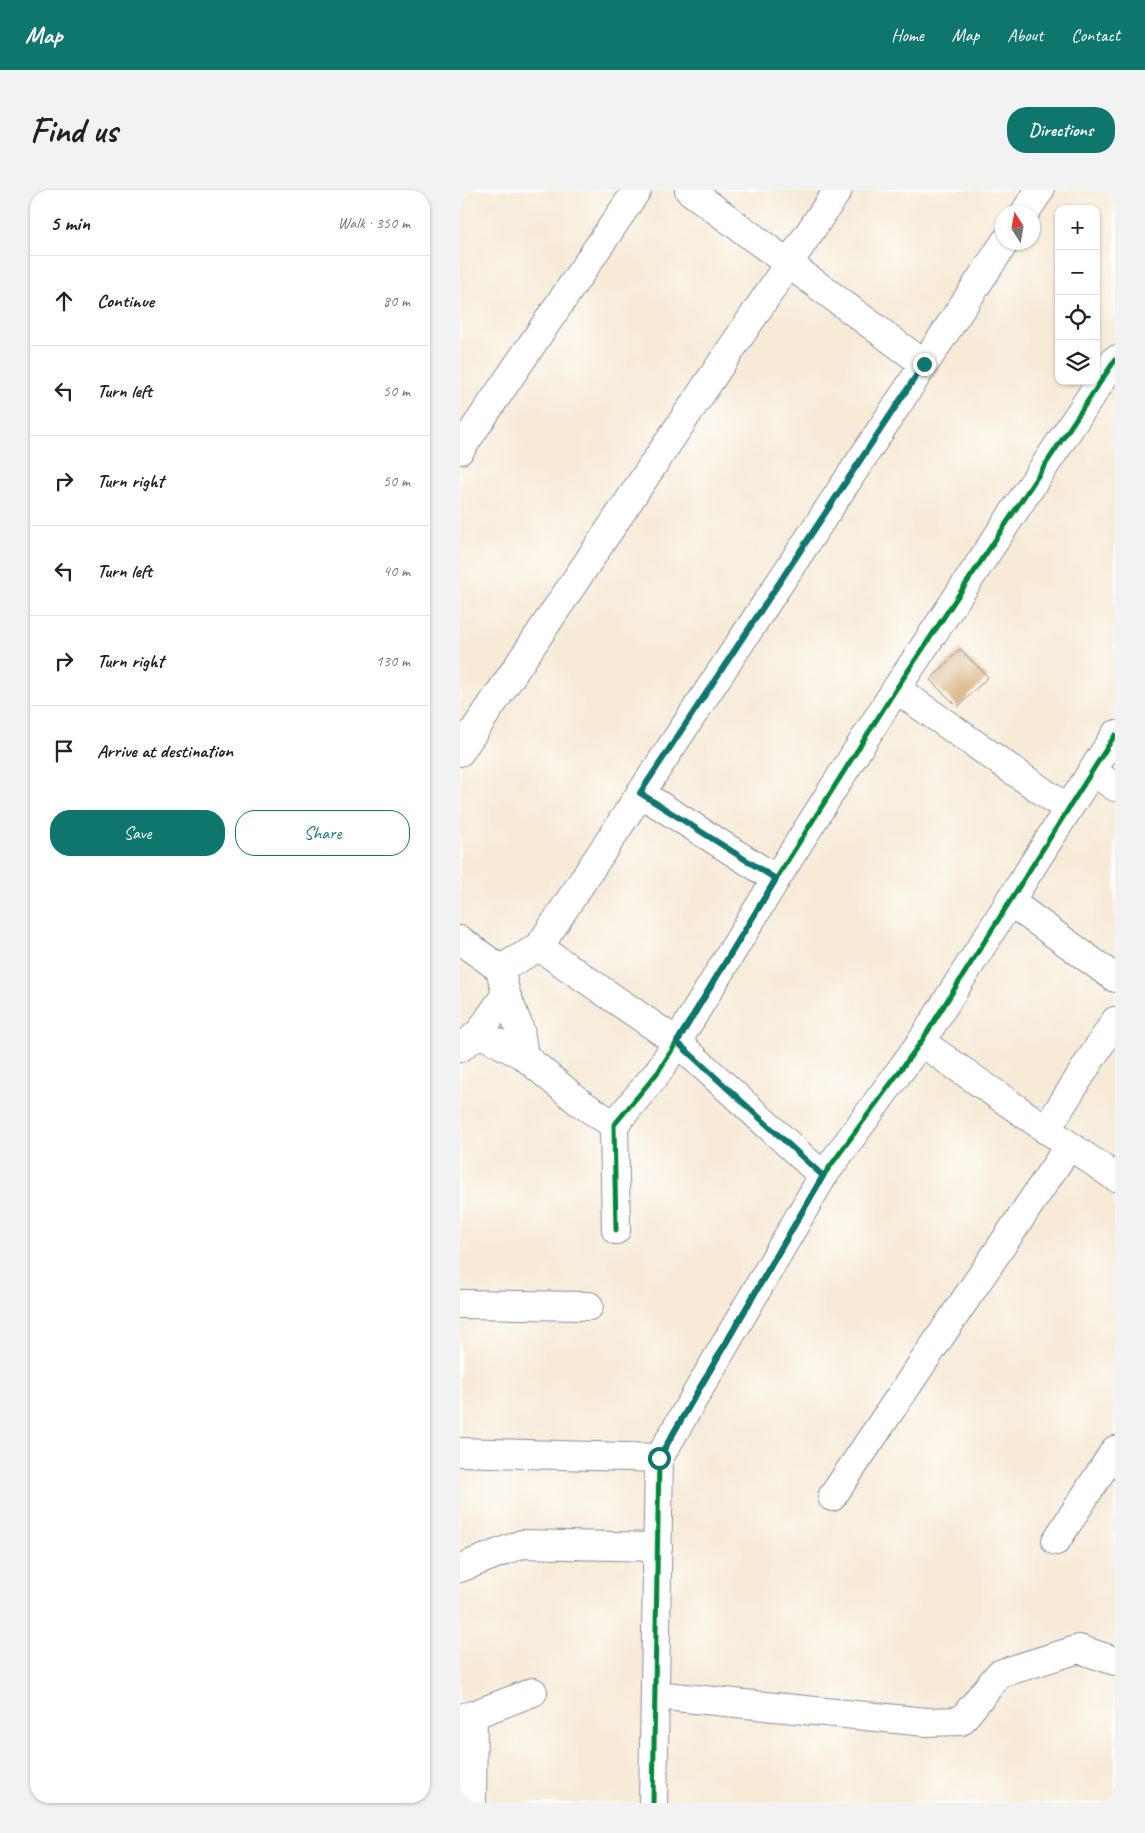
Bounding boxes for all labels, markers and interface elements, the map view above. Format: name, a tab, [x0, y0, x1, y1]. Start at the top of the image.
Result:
text: Map	[25, 20, 62, 50]
text: Home	[891, 24, 924, 46]
text: Map	[952, 24, 979, 46]
text: About	[1007, 24, 1043, 46]
text: Contact	[1071, 24, 1120, 46]
button: Directions	[1007, 107, 1115, 153]
text: Find us	[30, 108, 117, 153]
north arrow	[995, 205, 1040, 250]
map controls	[1055, 205, 1100, 385]
button: +	[1055, 205, 1100, 250]
text: 5 min	[50, 210, 90, 236]
text: Walk · 350 m	[338, 213, 410, 233]
button: −	[1055, 250, 1100, 295]
icon: ahead	[50, 287, 78, 315]
text: Continue	[97, 289, 154, 313]
text: 80 m	[383, 291, 410, 311]
button: locate	[1055, 295, 1100, 340]
button: layers	[1055, 340, 1100, 385]
route end	[913, 353, 936, 376]
icon: left	[50, 377, 78, 405]
text: Turn left	[97, 379, 152, 403]
text: 50 m	[383, 381, 410, 401]
icon: right	[50, 467, 78, 495]
text: Turn right	[97, 469, 164, 493]
text: 50 m	[383, 471, 410, 491]
icon: left	[50, 557, 78, 585]
text: Turn left	[97, 559, 152, 583]
text: 40 m	[383, 561, 410, 581]
icon: right	[50, 647, 78, 675]
text: Turn right	[97, 649, 164, 673]
text: 130 m	[376, 651, 410, 671]
icon: arrive	[50, 737, 78, 765]
text: Arrive at destination	[97, 739, 233, 763]
button: Save	[50, 810, 225, 856]
button: Share	[235, 810, 410, 856]
route start	[648, 1447, 671, 1470]

